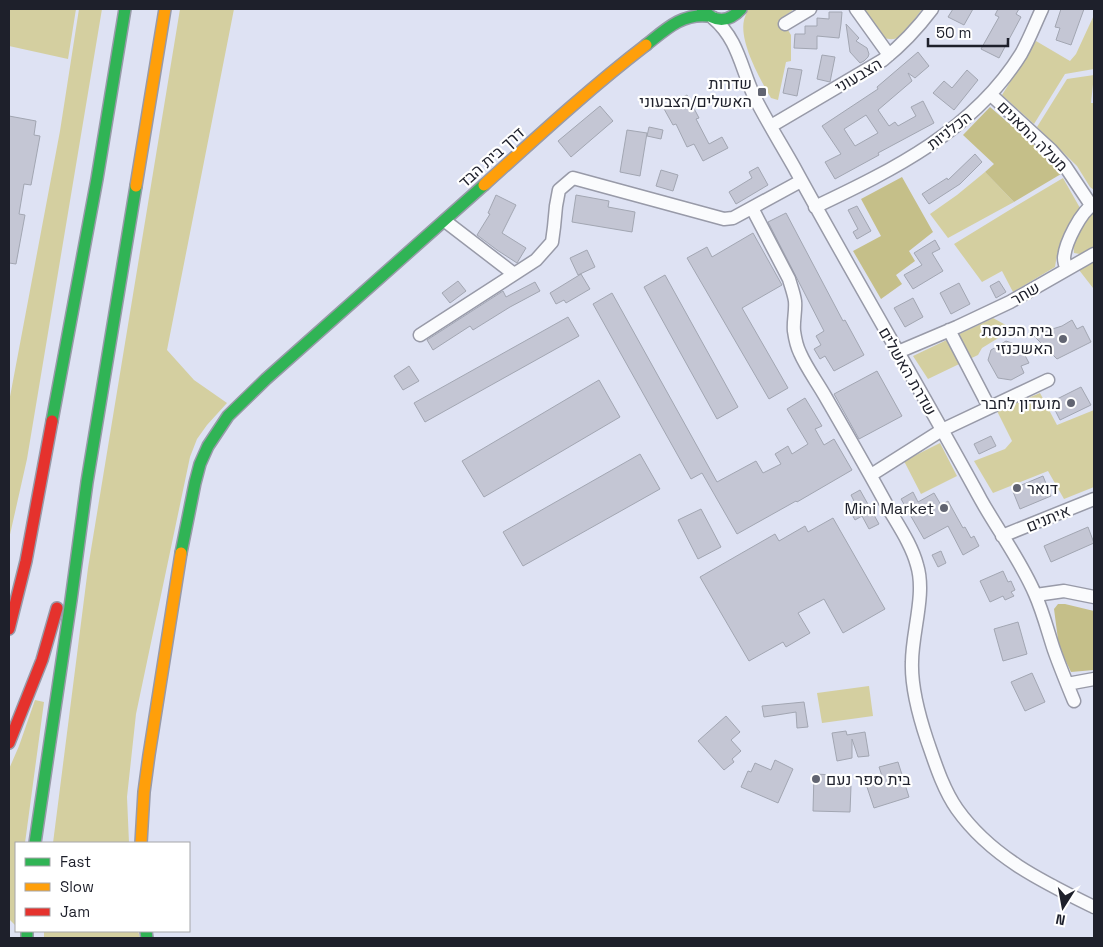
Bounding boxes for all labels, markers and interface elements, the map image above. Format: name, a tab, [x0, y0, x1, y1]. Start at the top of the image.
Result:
scale bar	[928, 15, 1008, 47]
text: 50 m	[936, 23, 971, 42]
street label: הצבעוני	[831, 53, 886, 98]
place label: שדרות האשלים/הצבעוני	[639, 73, 752, 112]
marker: שדרות האשלים/הצבעוני	[756, 86, 768, 98]
street label: מעלה התאנים	[993, 97, 1072, 176]
street label: הכלניות	[923, 106, 976, 155]
street label: דרך בית הבד	[454, 122, 529, 193]
street label: שחר	[1007, 277, 1044, 310]
place label: בית הכנסת האשכנזי	[982, 320, 1054, 359]
street label: שדרת האשלים	[874, 323, 941, 419]
marker: בית הכנסת האשכנזי	[1057, 333, 1069, 345]
place label: מועדון לחבר	[981, 393, 1061, 414]
marker: מועדון לחבר	[1065, 397, 1077, 409]
place label: דואר	[1027, 478, 1058, 499]
marker: דואר	[1011, 482, 1023, 494]
place label: Mini Market	[845, 498, 934, 519]
street label: איתנים	[1023, 500, 1073, 537]
marker: Mini Market	[938, 502, 950, 514]
place label: בית ספר נעם	[826, 769, 911, 790]
marker: בית ספר נעם	[810, 773, 822, 785]
legend	[15, 842, 190, 932]
text: Fast	[60, 852, 91, 871]
text: Slow	[60, 877, 94, 896]
north arrow	[1038, 882, 1088, 932]
text: Jam	[60, 902, 90, 921]
text: N	[1054, 910, 1067, 929]

